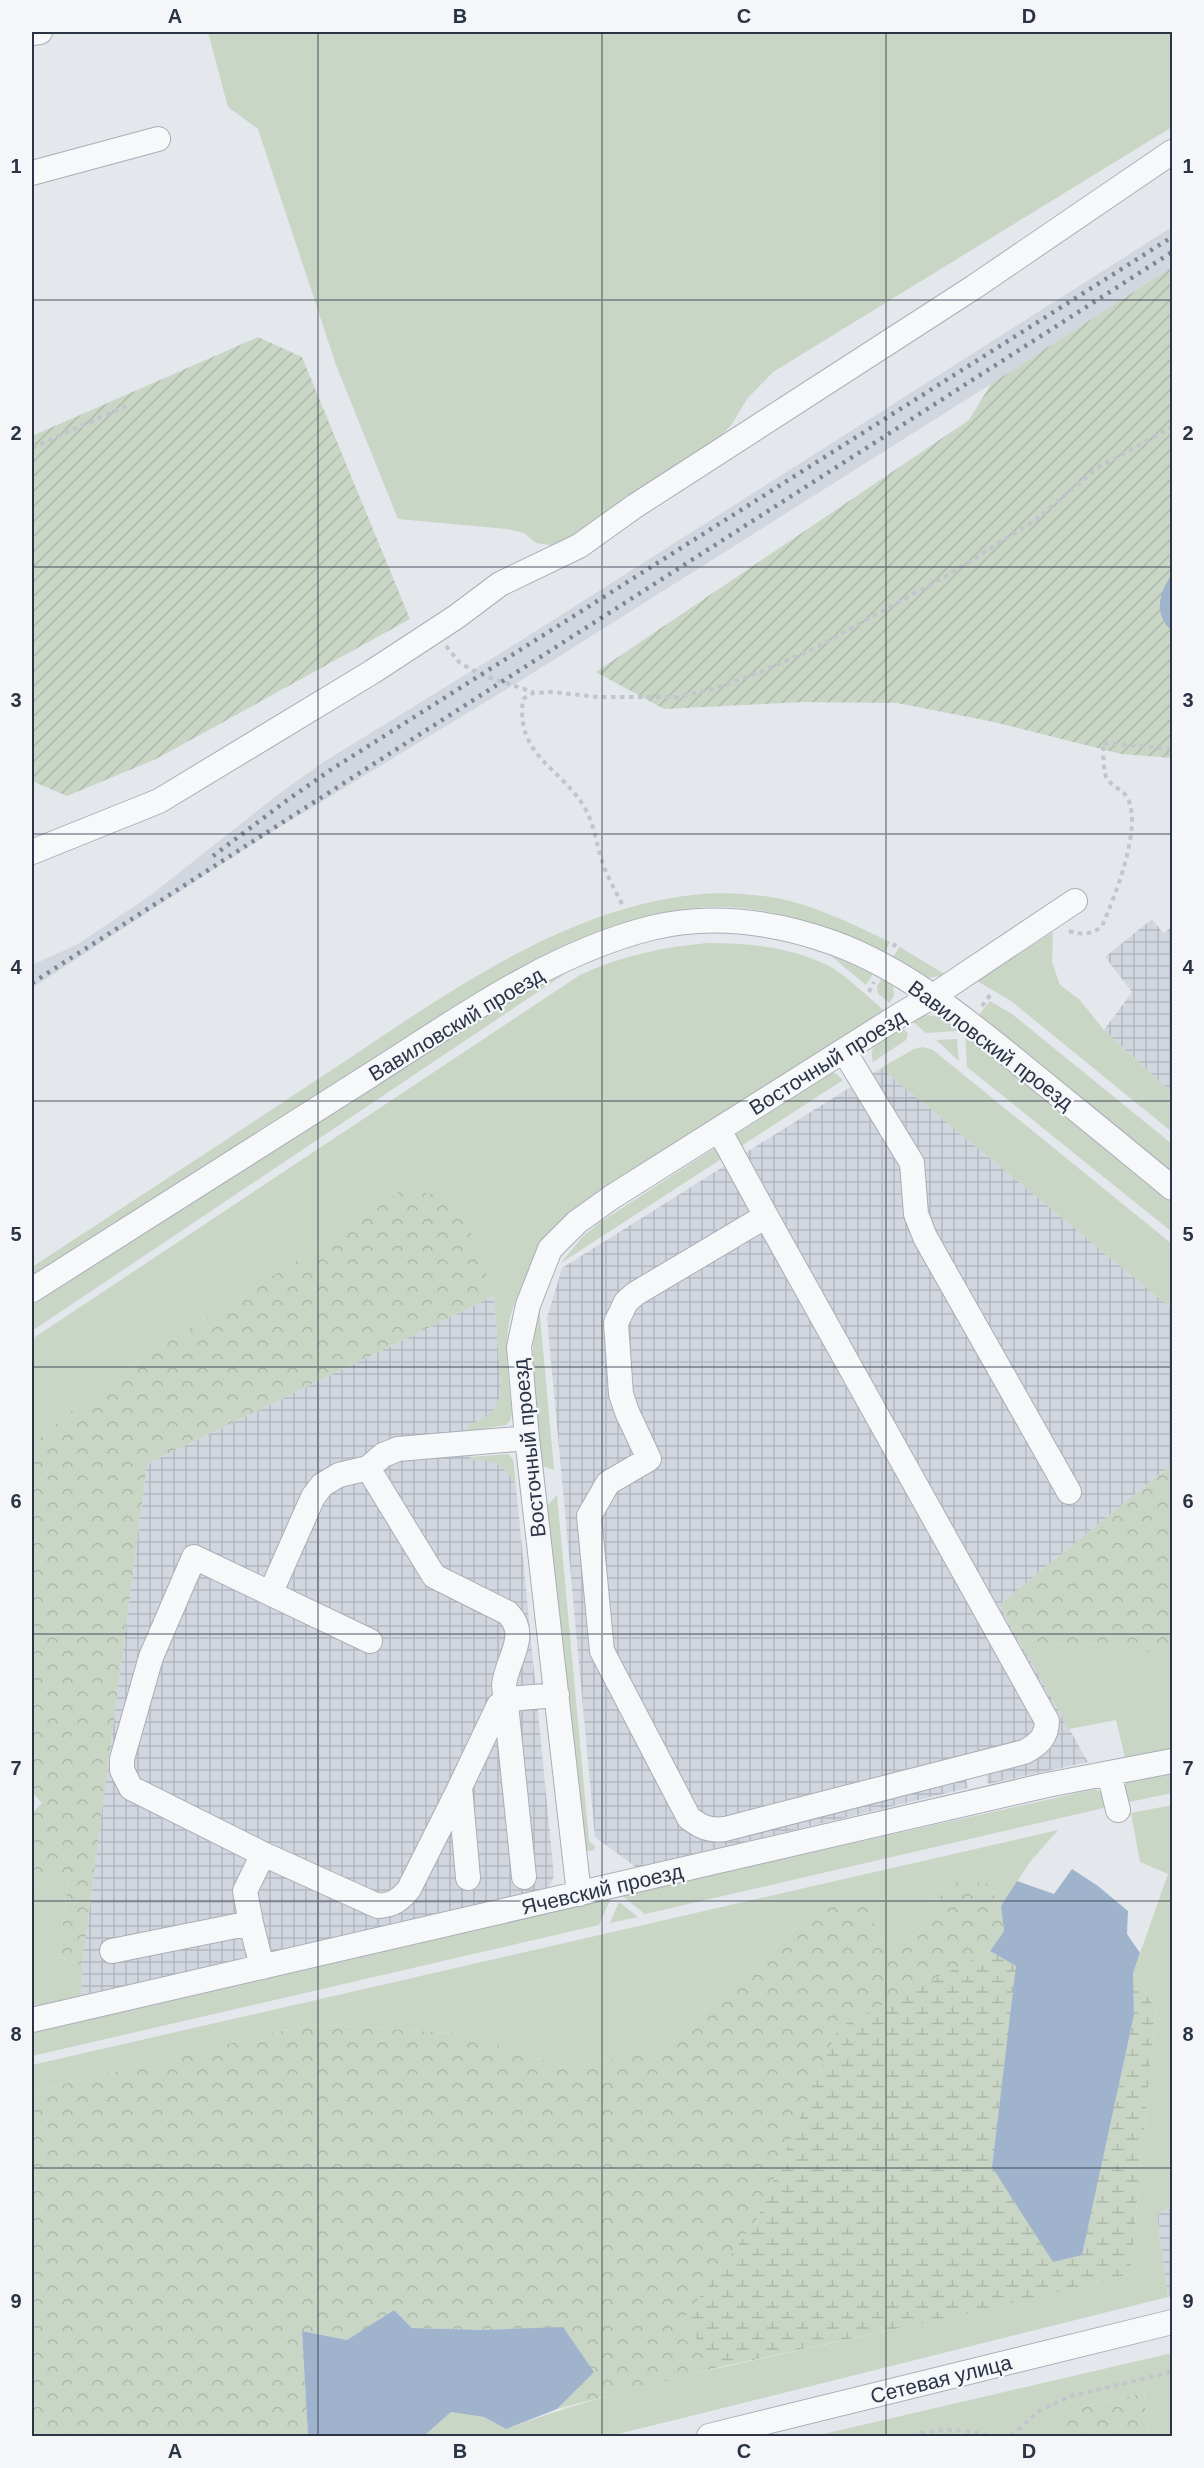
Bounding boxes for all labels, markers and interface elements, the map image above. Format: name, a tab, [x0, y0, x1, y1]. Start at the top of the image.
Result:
text: A	[168, 5, 182, 27]
text: B	[453, 5, 467, 27]
text: C	[737, 5, 751, 27]
text: D	[1022, 5, 1036, 27]
text: 1	[10, 155, 22, 177]
text: 1	[1182, 155, 1194, 177]
text: 2	[10, 422, 22, 444]
text: 2	[1182, 422, 1194, 444]
text: 3	[10, 689, 22, 711]
text: 3	[1182, 689, 1194, 711]
text: 4	[10, 956, 22, 978]
text: 4	[1182, 956, 1194, 978]
street label: Вавиловский проезд	[364, 963, 548, 1085]
street label: Вавиловский проезд	[904, 976, 1078, 1114]
street label: Восточный проезд	[745, 1005, 909, 1119]
text: 5	[10, 1223, 22, 1245]
text: 5	[1182, 1223, 1194, 1245]
street label: Восточный проезд	[508, 1358, 550, 1538]
text: 6	[10, 1490, 22, 1512]
text: 6	[1182, 1490, 1194, 1512]
text: 7	[10, 1757, 22, 1779]
text: 7	[1182, 1757, 1194, 1779]
street label: Ячевский проезд	[519, 1859, 685, 1919]
text: 8	[10, 2023, 22, 2045]
text: 8	[1182, 2023, 1194, 2045]
text: 9	[10, 2290, 22, 2312]
text: 9	[1182, 2290, 1194, 2312]
street label: Сетевая улица	[868, 2350, 1014, 2408]
text: A	[168, 2440, 182, 2462]
text: B	[453, 2440, 467, 2462]
text: C	[737, 2440, 751, 2462]
text: D	[1022, 2440, 1036, 2462]

